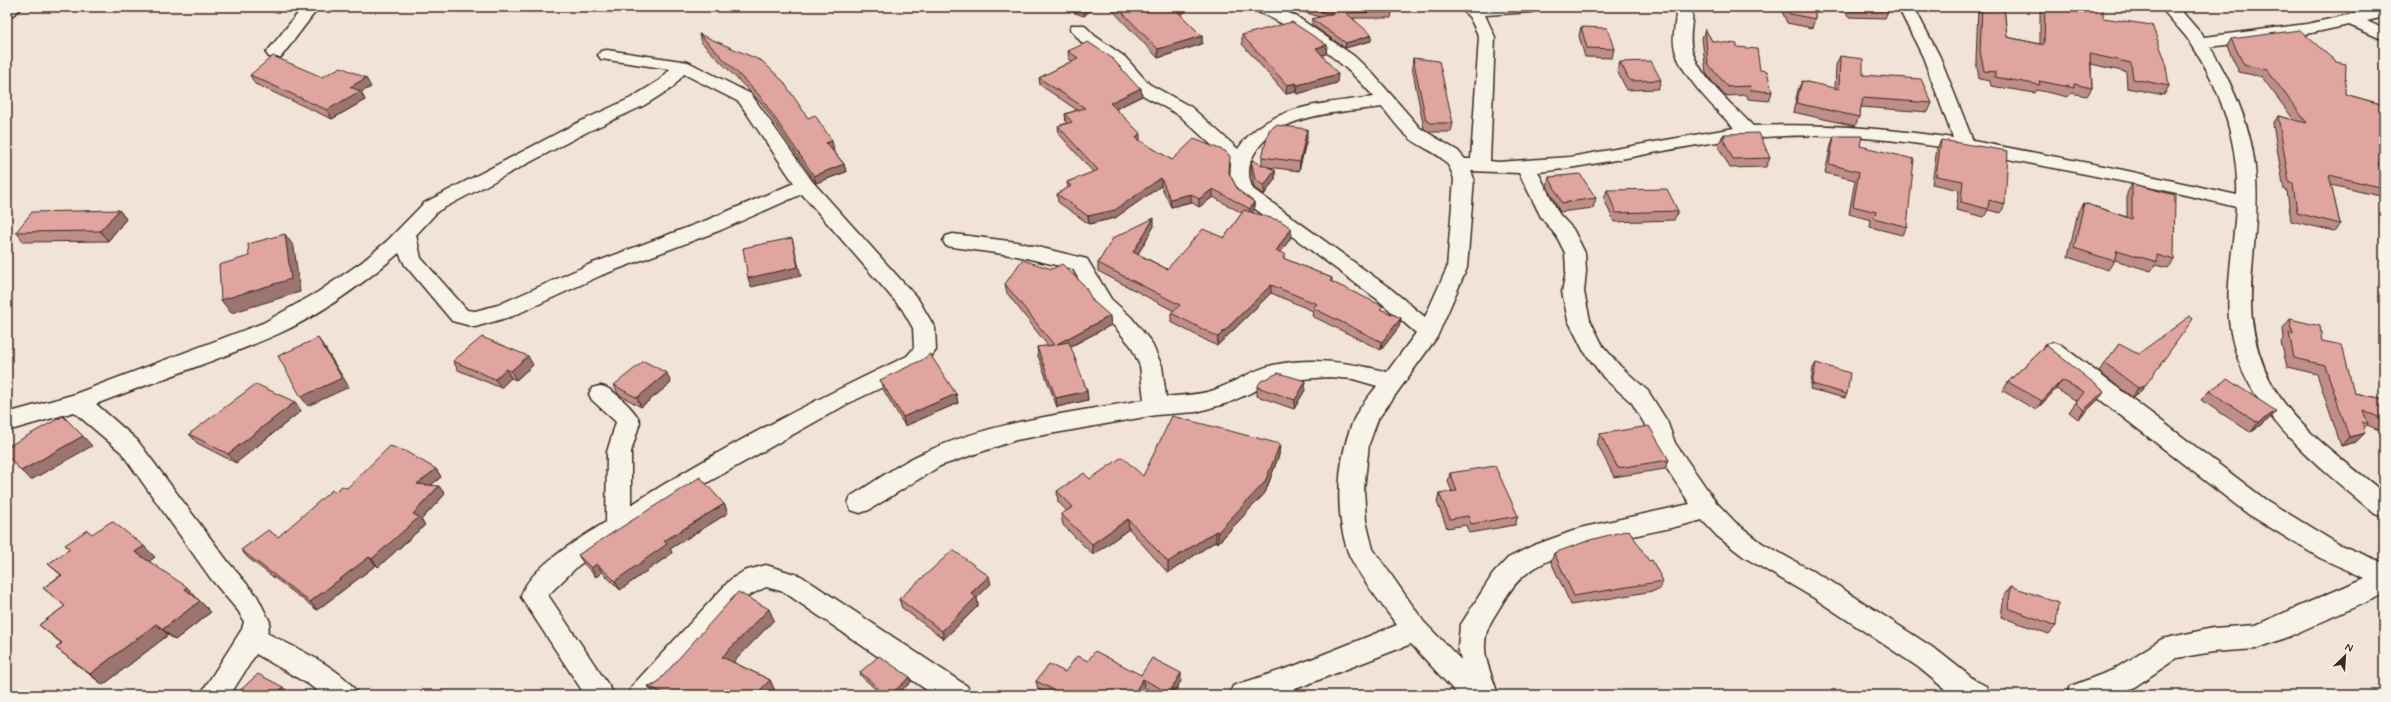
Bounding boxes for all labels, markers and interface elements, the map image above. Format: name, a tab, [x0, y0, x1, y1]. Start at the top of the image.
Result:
north arrow	[2325, 636, 2365, 676]
text: N	[2343, 640, 2355, 656]

